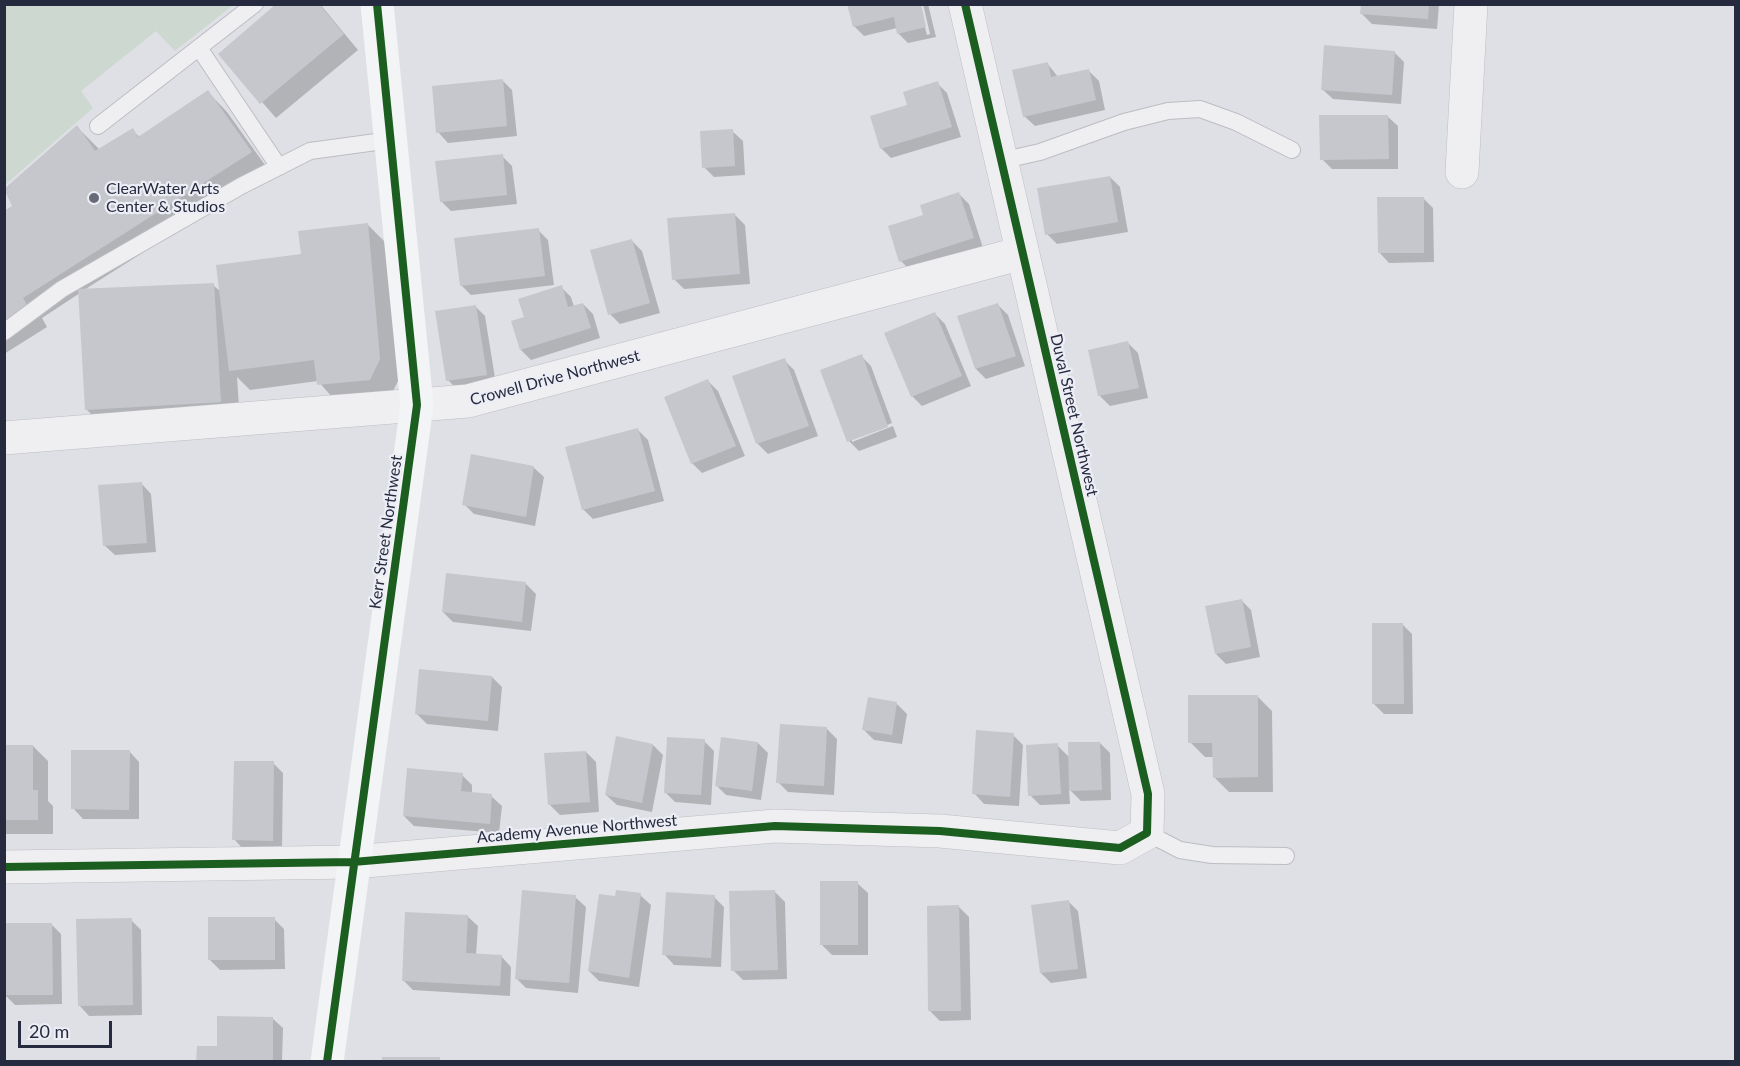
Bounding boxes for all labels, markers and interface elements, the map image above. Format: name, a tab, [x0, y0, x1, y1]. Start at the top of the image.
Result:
place label: ClearWater Arts Center & Studios	[106, 179, 225, 217]
marker: ClearWater Arts Center & Studios	[87, 191, 101, 205]
street label: Duval Street Northwest	[1046, 332, 1102, 498]
street label: Crowell Drive Northwest	[468, 346, 642, 410]
street label: Kerr Street Northwest	[366, 454, 406, 610]
street label: Academy Avenue Northwest	[476, 811, 678, 847]
scale bar	[21, 1009, 116, 1047]
text: 20 m	[29, 1020, 69, 1042]

